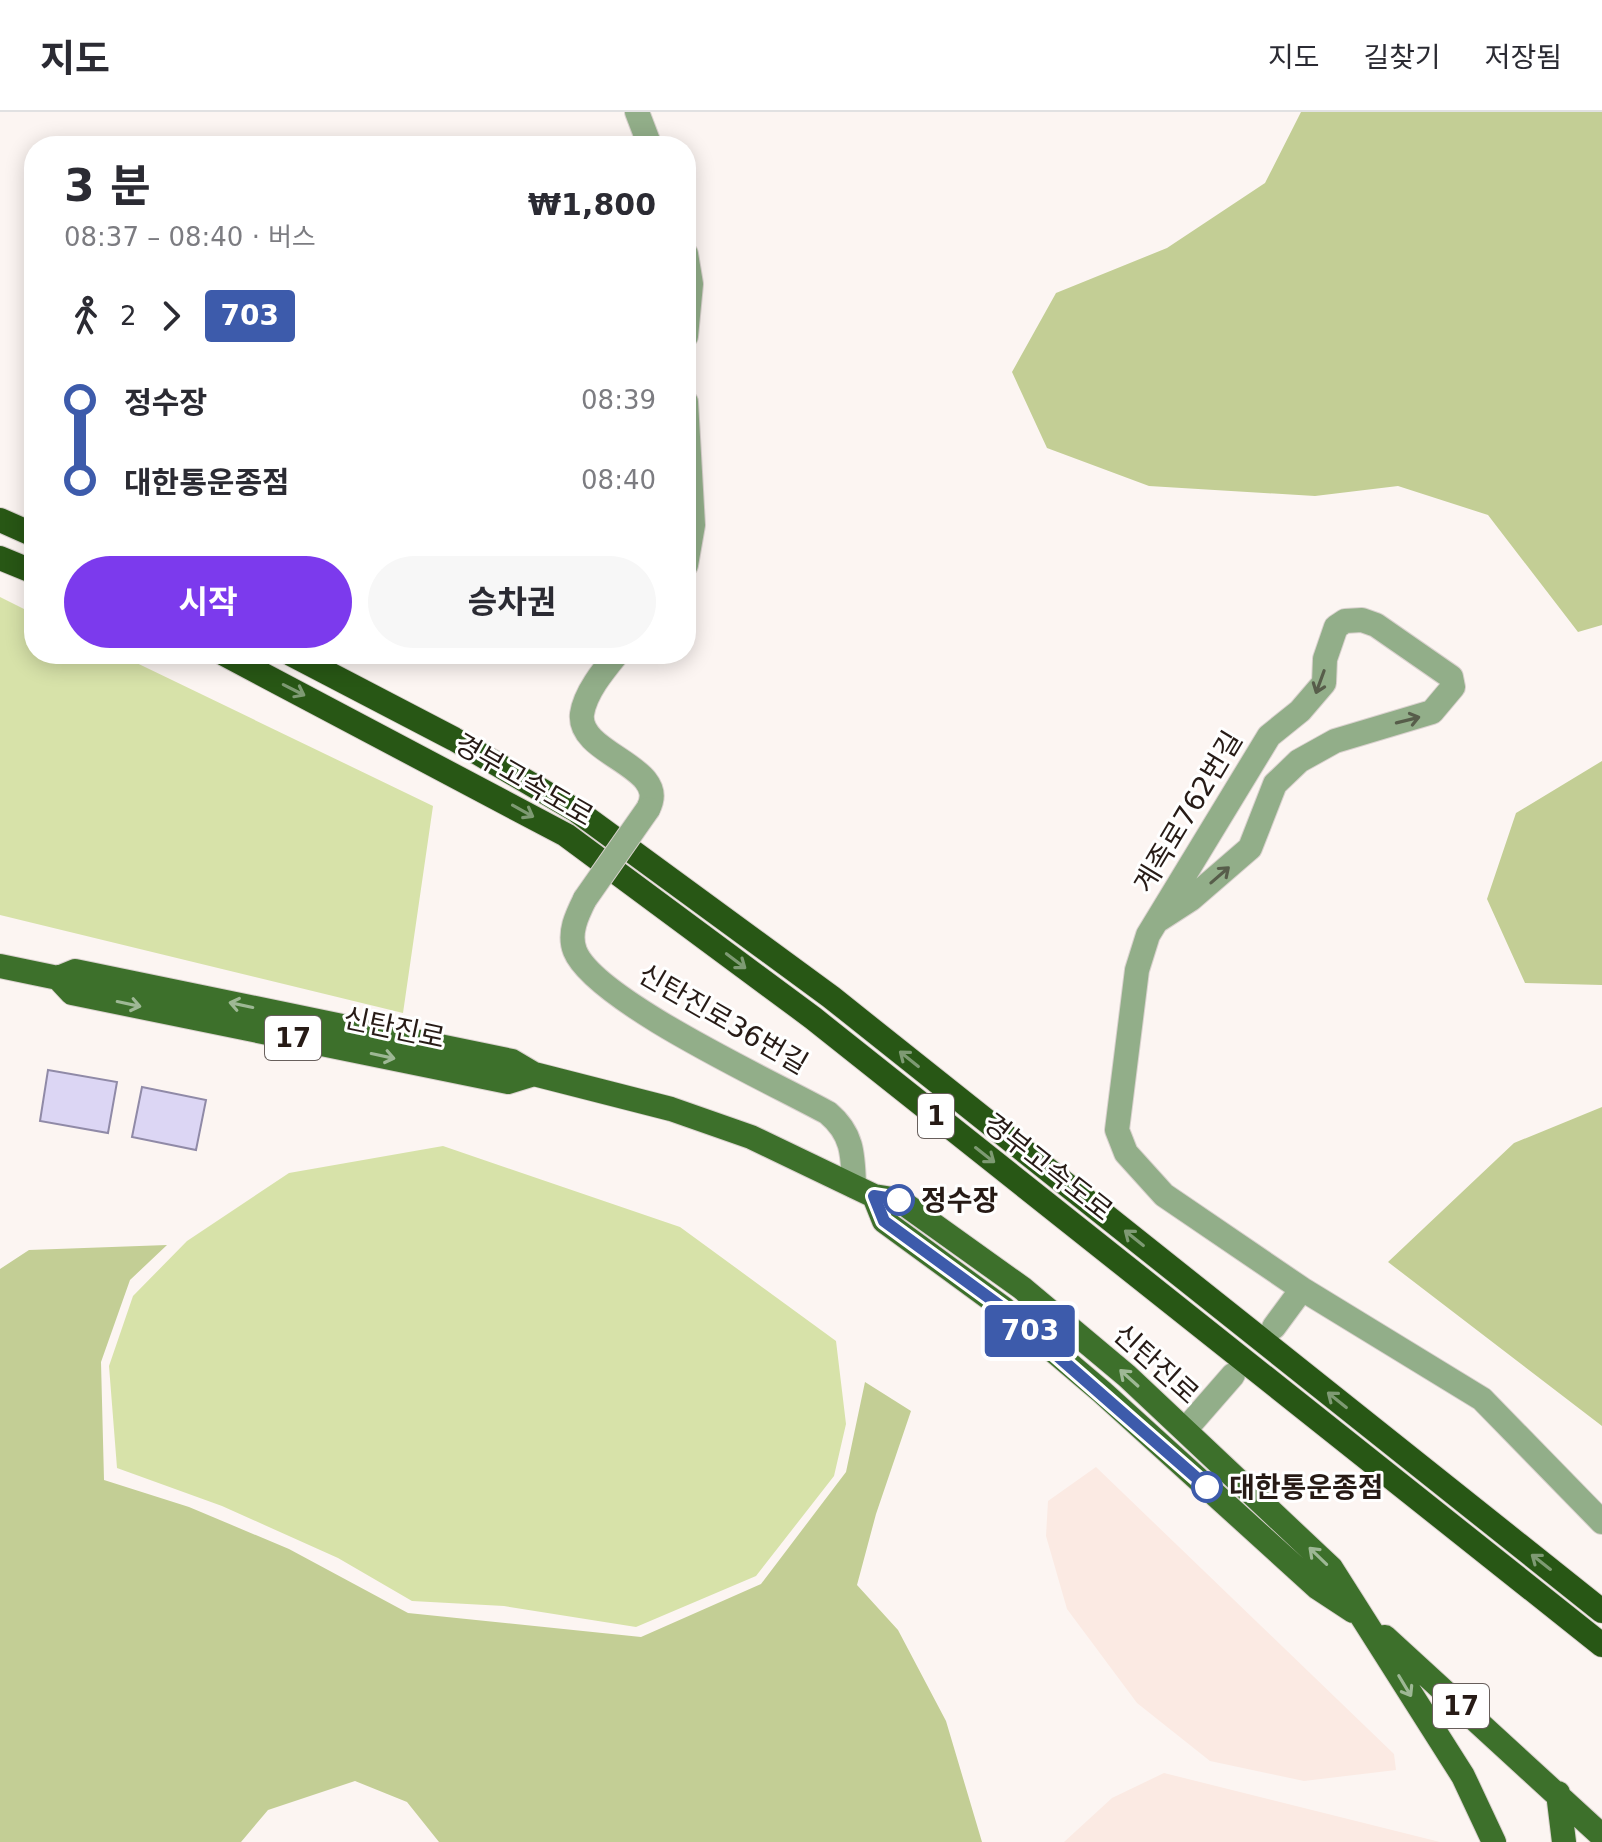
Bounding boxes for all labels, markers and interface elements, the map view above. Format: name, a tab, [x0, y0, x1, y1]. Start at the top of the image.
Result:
text: 지도	[40, 37, 110, 81]
text: 지도	[1268, 41, 1319, 74]
text: 길찾기	[1363, 41, 1441, 74]
text: 저장됨	[1485, 41, 1562, 74]
text: 3 분	[64, 160, 150, 211]
text: ₩1,800	[528, 187, 656, 222]
text: 08:37 – 08:40 · 버스	[64, 222, 316, 252]
icon: walk	[64, 294, 108, 338]
icon: forward	[149, 294, 193, 338]
text: 703	[221, 299, 279, 332]
text: 2	[120, 301, 137, 331]
text: 정수장	[124, 385, 207, 420]
text: 08:39	[581, 385, 656, 415]
text: 대한통운종점	[124, 465, 290, 500]
text: 08:40	[581, 465, 656, 495]
button: 시작	[64, 556, 352, 648]
button: 승차권	[368, 556, 656, 648]
one-way arrow	[1312, 669, 1326, 694]
one-way arrow	[281, 682, 305, 698]
one-way arrow	[1395, 712, 1421, 727]
street label: 계족로762번길	[1127, 725, 1249, 899]
street label: 경부고속도로	[449, 727, 599, 833]
one-way arrow	[511, 804, 535, 820]
one-way arrow	[1210, 866, 1230, 884]
one-way arrow	[724, 953, 746, 969]
street label: 신탄진로36번길	[632, 957, 814, 1081]
one-way arrow	[229, 997, 255, 1012]
one-way arrow	[115, 998, 141, 1013]
street label: 신탄진로	[340, 1001, 448, 1055]
road number: 17	[265, 1016, 321, 1060]
one-way arrow	[370, 1050, 396, 1065]
one-way arrow	[899, 1050, 920, 1068]
road number: 1	[918, 1094, 954, 1138]
street label: 경부고속도로	[977, 1106, 1119, 1228]
one-way arrow	[974, 1146, 995, 1164]
place label: 정수장	[921, 1184, 998, 1217]
marker: 정수장	[884, 1185, 914, 1215]
one-way arrow	[1124, 1229, 1145, 1247]
line badge: 703	[984, 1305, 1076, 1357]
text: 703	[1001, 1314, 1059, 1347]
street label: 신탄진로	[1107, 1317, 1205, 1411]
one-way arrow	[1120, 1369, 1140, 1387]
one-way arrow	[1328, 1391, 1348, 1409]
place label: 대한통운종점	[1229, 1471, 1384, 1504]
marker: 대한통운종점	[1192, 1472, 1222, 1502]
one-way arrow	[1309, 1548, 1329, 1566]
one-way arrow	[1531, 1553, 1552, 1571]
one-way arrow	[1397, 1674, 1413, 1697]
road number: 17	[1433, 1684, 1489, 1728]

